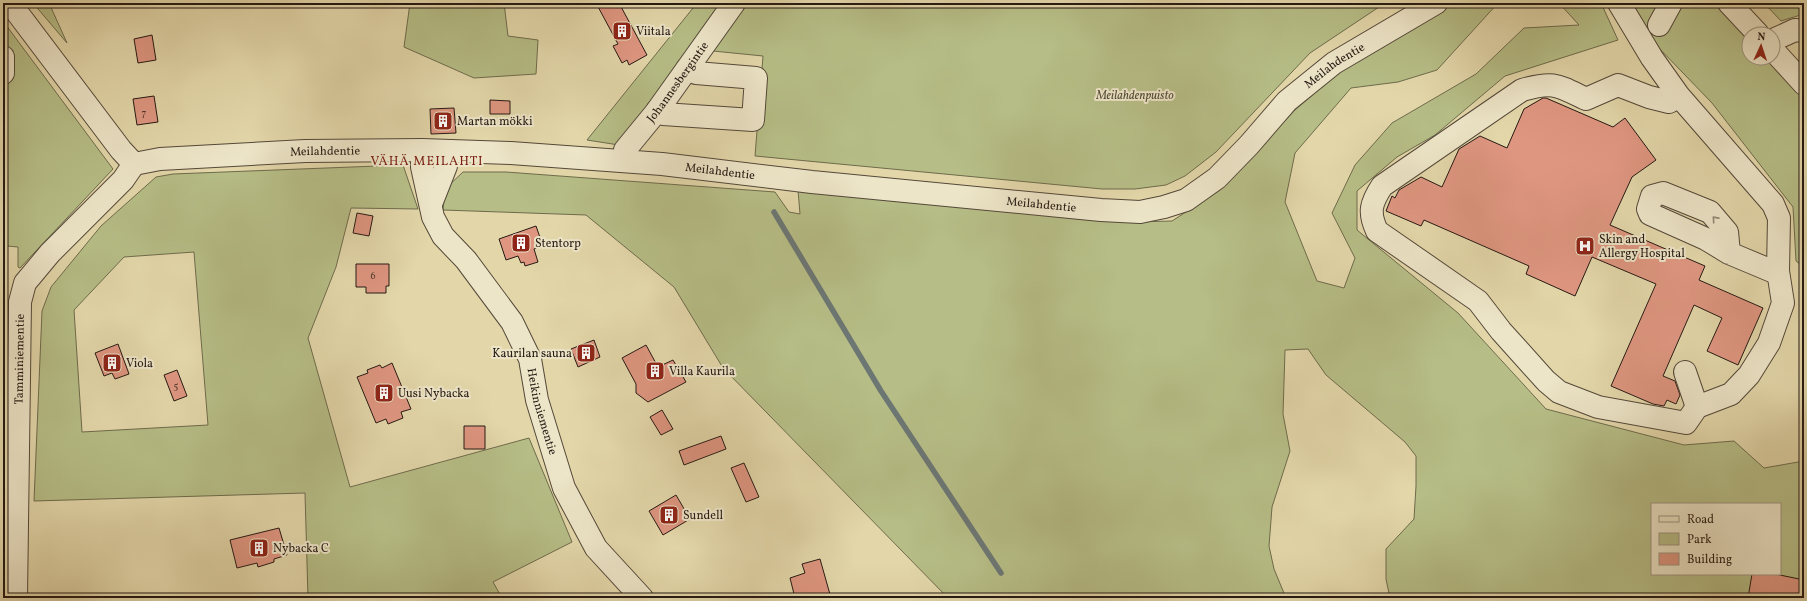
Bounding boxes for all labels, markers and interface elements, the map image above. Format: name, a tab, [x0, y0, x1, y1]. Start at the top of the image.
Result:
building icon: Viitala	[611, 20, 633, 42]
place label: Viitala	[636, 24, 671, 40]
north arrow	[1741, 26, 1781, 66]
text: N	[1757, 30, 1766, 45]
street label: Johannesbergintie	[644, 39, 713, 127]
street label: Meilahdentie	[1301, 40, 1368, 93]
park label: Meilahdenpuisto	[1095, 88, 1174, 104]
house number: 7	[142, 106, 147, 120]
building icon: Martan mökki	[432, 110, 454, 132]
place label: Martan mökki	[457, 114, 533, 130]
street label: Meilahdentie	[290, 144, 360, 161]
district label: VÄHÄ MEILAHTI	[370, 153, 484, 171]
street label: Meilahdentie	[684, 160, 756, 184]
street label: Meilahdentie	[1006, 194, 1077, 217]
one-way arrow	[1713, 216, 1720, 223]
building icon: Stentorp	[510, 232, 532, 254]
place label: Skin and Allergy Hospital	[1599, 232, 1685, 262]
hospital icon: Skin and Allergy Hospital	[1574, 235, 1596, 257]
place label: Stentorp	[535, 236, 581, 252]
house number: 6	[370, 269, 376, 283]
street label: Tamminiementie	[12, 313, 29, 404]
building icon: Kaurilan sauna	[575, 342, 597, 364]
place label: Kaurilan sauna	[492, 346, 572, 362]
building icon: Viola	[101, 352, 123, 374]
place label: Viola	[126, 356, 153, 372]
building icon: Villa Kaurila	[644, 360, 666, 382]
place label: Villa Kaurila	[669, 364, 735, 380]
street label: Heikinniementie	[523, 367, 560, 457]
house number: 5	[174, 379, 179, 393]
building icon: Uusi Nybacka	[373, 382, 395, 404]
place label: Uusi Nybacka	[398, 386, 470, 402]
legend	[1651, 503, 1781, 575]
building icon: Sundell	[658, 504, 680, 526]
place label: Sundell	[683, 508, 724, 524]
text: Road	[1687, 512, 1714, 528]
text: Park	[1687, 532, 1712, 548]
building icon: Nybacka C	[248, 537, 270, 559]
place label: Nybacka C	[273, 541, 329, 557]
text: Building	[1687, 552, 1732, 568]

